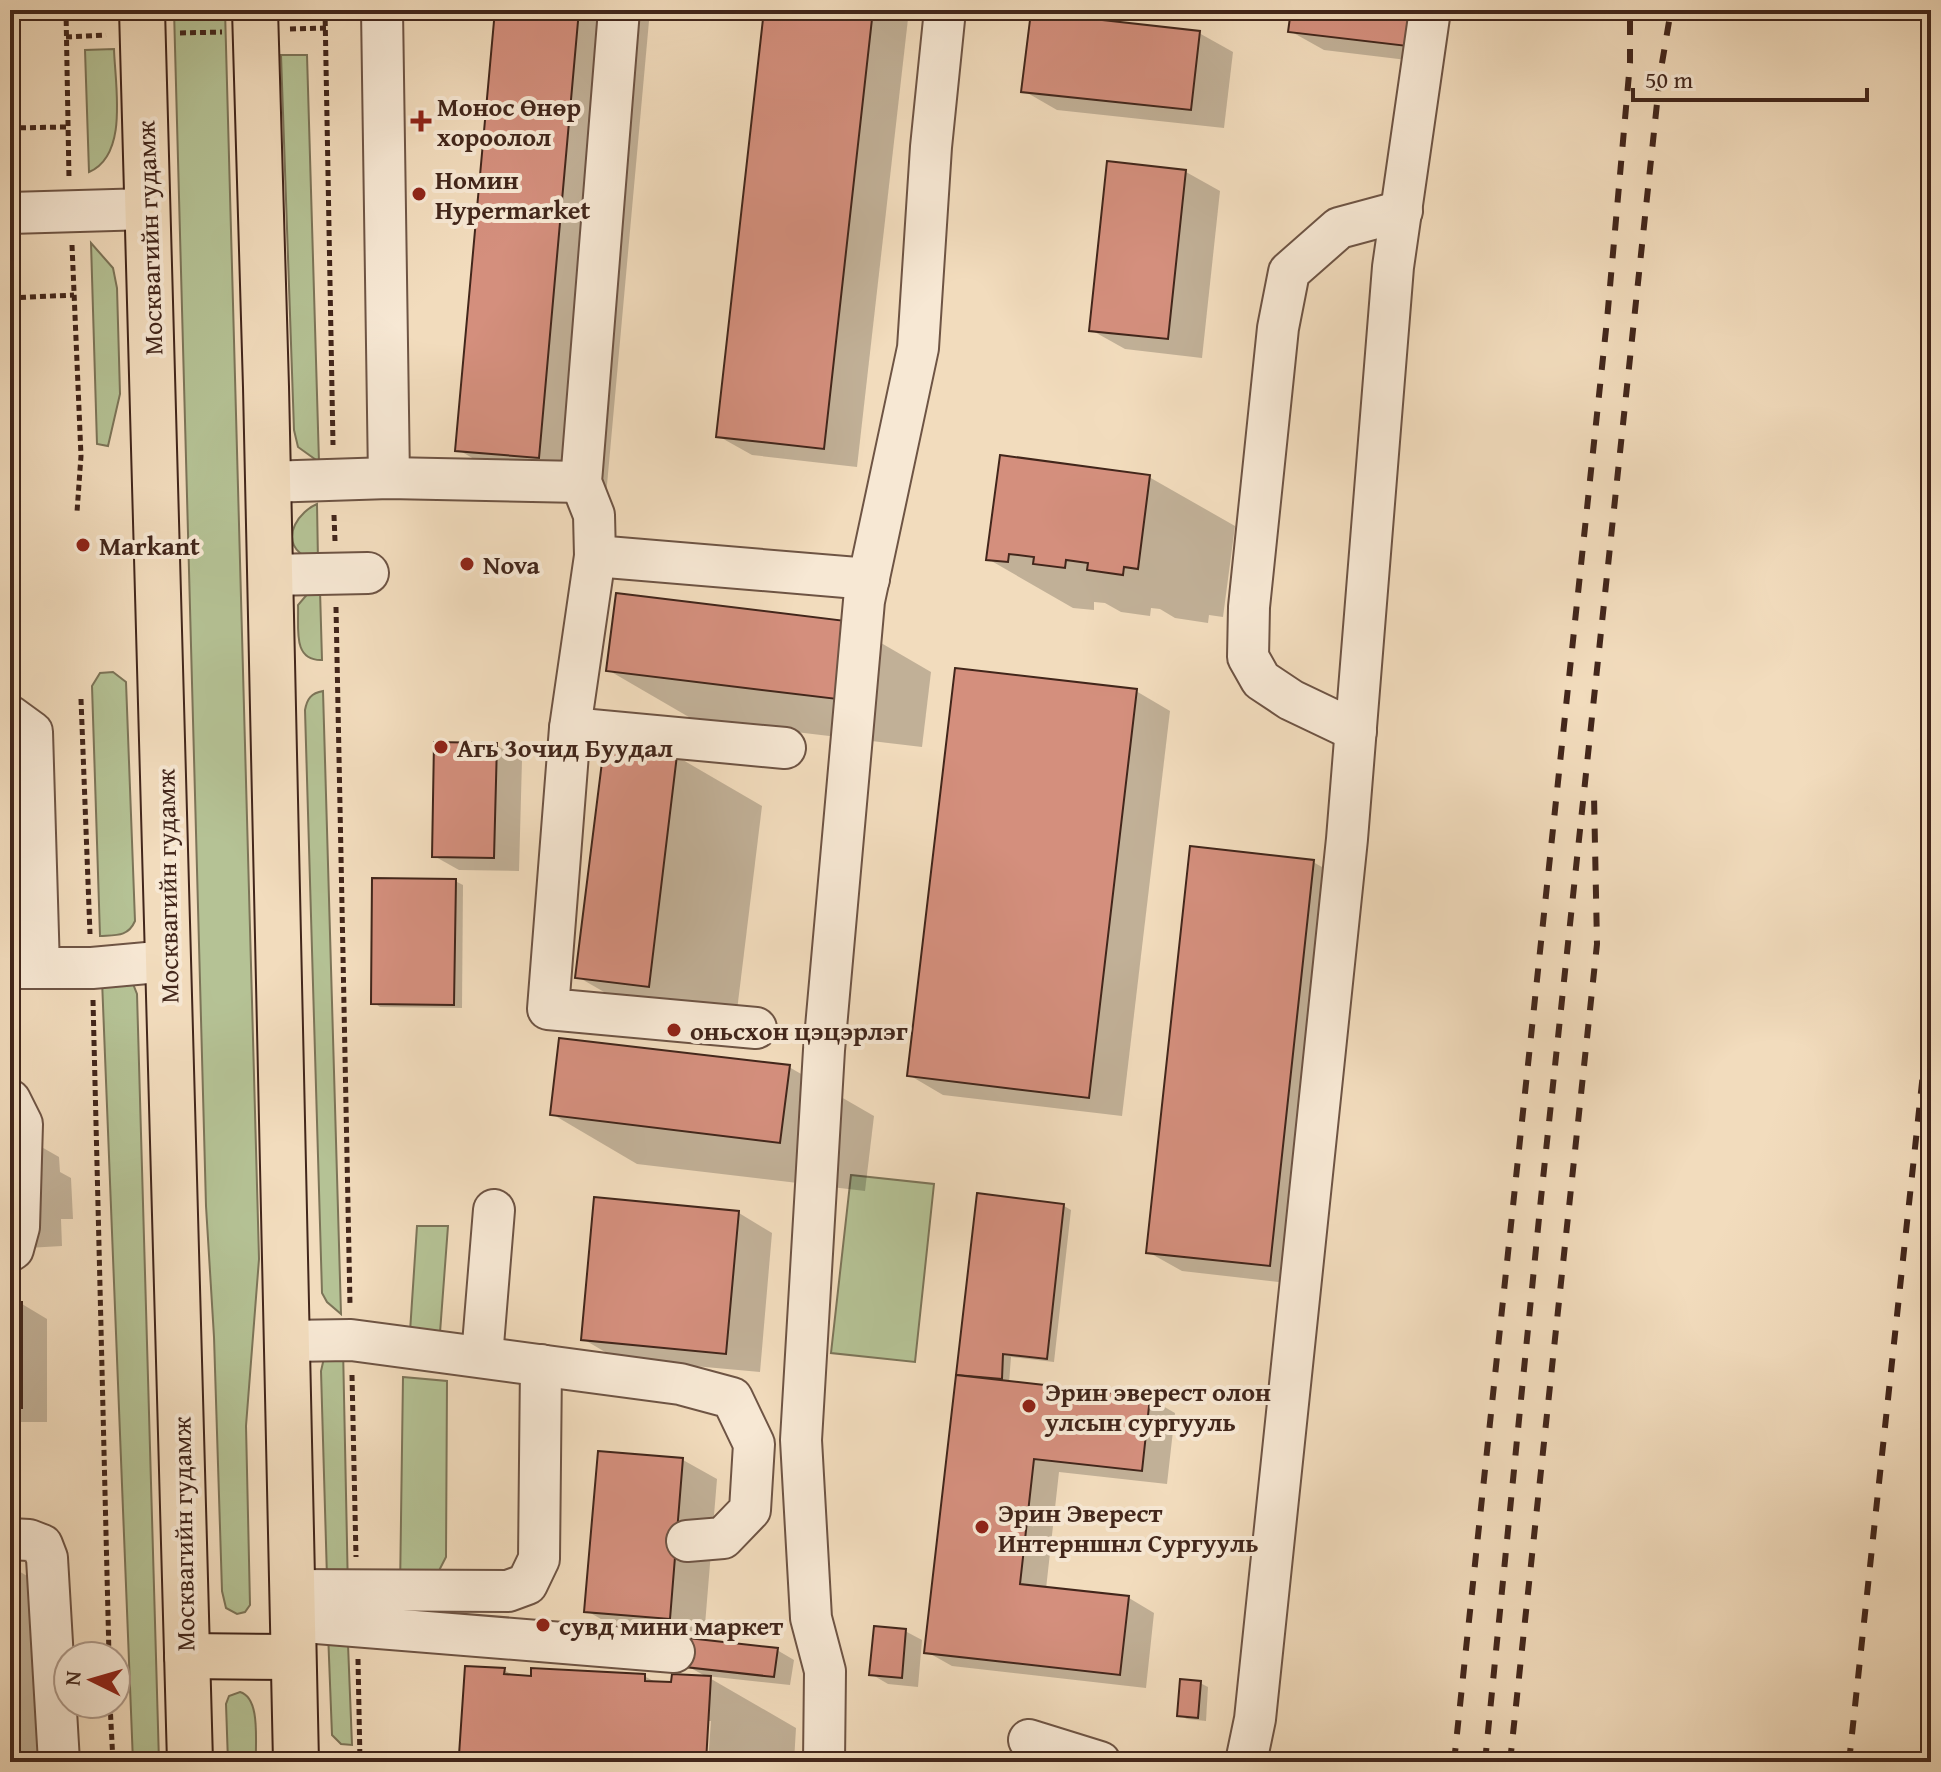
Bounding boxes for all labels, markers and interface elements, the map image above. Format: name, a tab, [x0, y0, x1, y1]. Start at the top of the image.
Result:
scale bar	[1633, 52, 1867, 102]
text: 50 m	[1645, 62, 1693, 97]
place label: Монос Өнөр хороолол	[437, 87, 581, 156]
marker: Монос Өнөр хороолол	[412, 112, 430, 130]
street label: Москвагийн гудамж	[125, 120, 173, 356]
place label: Номин Hyрermarket	[435, 160, 590, 229]
marker: Номин Hyрermarket	[410, 185, 428, 203]
place label: Markant	[99, 526, 200, 565]
marker: Markant	[74, 536, 92, 554]
place label: Nova	[483, 545, 541, 584]
marker: Nova	[458, 555, 476, 573]
place label: Агь 3очид Буудал	[457, 728, 673, 767]
marker: Агь 3очид Буудал	[432, 738, 450, 756]
street label: Москвагийн гудамж	[145, 768, 189, 1004]
place label: оньсхон цэцэрлэг	[690, 1011, 908, 1050]
marker: оньсхон цэцэрлэг	[665, 1021, 683, 1039]
place label: Эрин эверест олон улсын сургууль	[1044, 1372, 1271, 1441]
marker: Эрин эверест олон улсын сургууль	[1020, 1397, 1038, 1415]
street label: Москвагийн гудамж	[161, 1416, 205, 1652]
place label: Эрин Эверест Интерншнл Сургууль	[998, 1493, 1259, 1562]
marker: Эрин Эверест Интерншнл Сургууль	[973, 1518, 991, 1536]
place label: сувд мини маркет	[559, 1606, 783, 1645]
marker: сувд мини маркет	[534, 1616, 552, 1634]
north arrow	[52, 1640, 132, 1720]
text: N	[55, 1669, 89, 1687]

